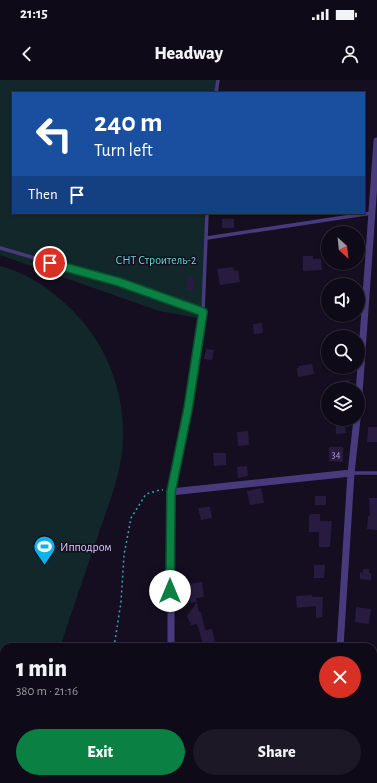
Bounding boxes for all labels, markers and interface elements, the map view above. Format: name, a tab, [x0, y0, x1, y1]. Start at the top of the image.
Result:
text: 21:15	[20, 6, 48, 21]
icon: back	[16, 43, 38, 65]
icon: person	[339, 43, 361, 65]
text: Headway	[154, 45, 223, 63]
icon: left	[28, 108, 80, 160]
text: 240 m	[94, 109, 163, 137]
text: Turn left	[94, 142, 153, 160]
icon: arrive	[66, 184, 88, 206]
text: Then	[28, 187, 58, 202]
north arrow	[321, 226, 365, 270]
map controls	[321, 226, 365, 426]
pin	[33, 246, 67, 280]
icon: arrive	[39, 252, 61, 274]
park label: СНТ Строитель-2	[116, 254, 197, 266]
button: sound	[321, 278, 365, 322]
button: search	[321, 330, 365, 374]
button: layers	[321, 382, 365, 426]
house number: 34	[332, 450, 341, 460]
sports icon: Ипподром	[31, 534, 57, 567]
place label: Ипподром	[60, 541, 112, 553]
position arrow	[149, 570, 191, 612]
button: close	[319, 656, 361, 698]
text: 1 min	[16, 657, 67, 681]
text: 380 m · 21:16	[16, 685, 78, 698]
button: Exit	[16, 729, 185, 775]
button: Share	[193, 729, 361, 775]

